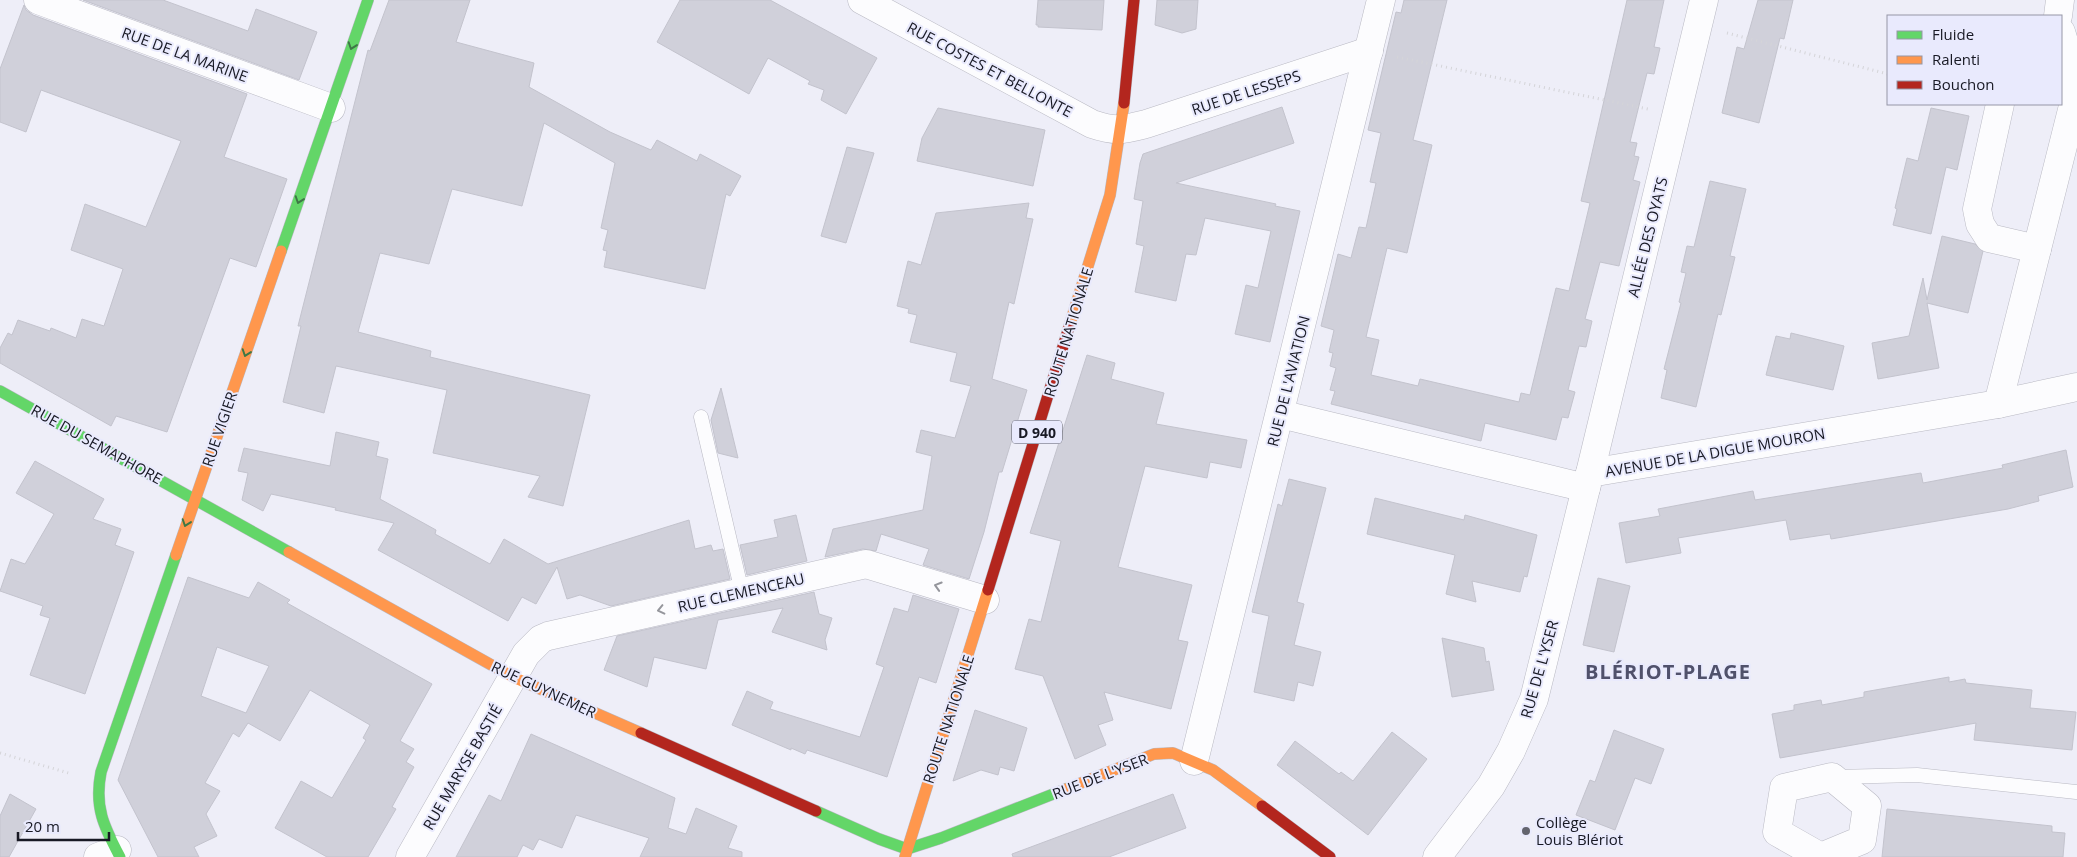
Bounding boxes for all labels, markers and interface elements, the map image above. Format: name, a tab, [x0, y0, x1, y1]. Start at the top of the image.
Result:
legend	[1887, 15, 2062, 105]
street label: RUE COSTES ET BELLONTE	[904, 17, 1076, 121]
street label: RUE DE LA MARINE	[119, 22, 251, 86]
text: Fluide	[1932, 24, 1974, 44]
one-way arrow	[348, 41, 358, 50]
text: Ralenti	[1932, 49, 1980, 69]
street label: RUE DE LESSEPS	[1189, 65, 1303, 119]
text: Bouchon	[1932, 74, 1995, 94]
street label: ALLÉE DES OYATS	[1622, 175, 1672, 299]
one-way arrow	[295, 195, 305, 203]
street label: ROUTE NATIONALE	[1039, 265, 1097, 399]
street label: RUE DE L'AVIATION	[1262, 313, 1314, 449]
one-way arrow	[242, 348, 252, 357]
street label: RUE VIGIER	[197, 388, 241, 469]
street label: RUE DU SEMAPHORE	[28, 400, 166, 488]
road number: D 940	[1012, 421, 1062, 444]
street label: AVENUE DE LA DIGUE MOURON	[1603, 423, 1827, 481]
one-way arrow	[182, 518, 192, 527]
street label: RUE CLEMENCEAU	[676, 568, 806, 616]
one-way arrow	[935, 582, 943, 592]
one-way arrow	[657, 604, 666, 615]
street label: RUE DE L'YSER	[1515, 617, 1563, 720]
street label: ROUTE NATIONALE	[918, 652, 978, 786]
street label: RUE GUYNEMER	[488, 656, 600, 722]
district label: BLÉRIOT-PLAGE	[1585, 658, 1751, 685]
street label: RUE MARYSE BASTIÉ	[418, 701, 506, 833]
street label: RUE DE L'YSER	[1049, 748, 1151, 803]
scale bar	[18, 810, 109, 842]
place label: Collège Louis Blériot	[1536, 812, 1623, 849]
text: 20 m	[25, 816, 60, 836]
marker: Collège Louis Blériot	[1520, 825, 1532, 837]

